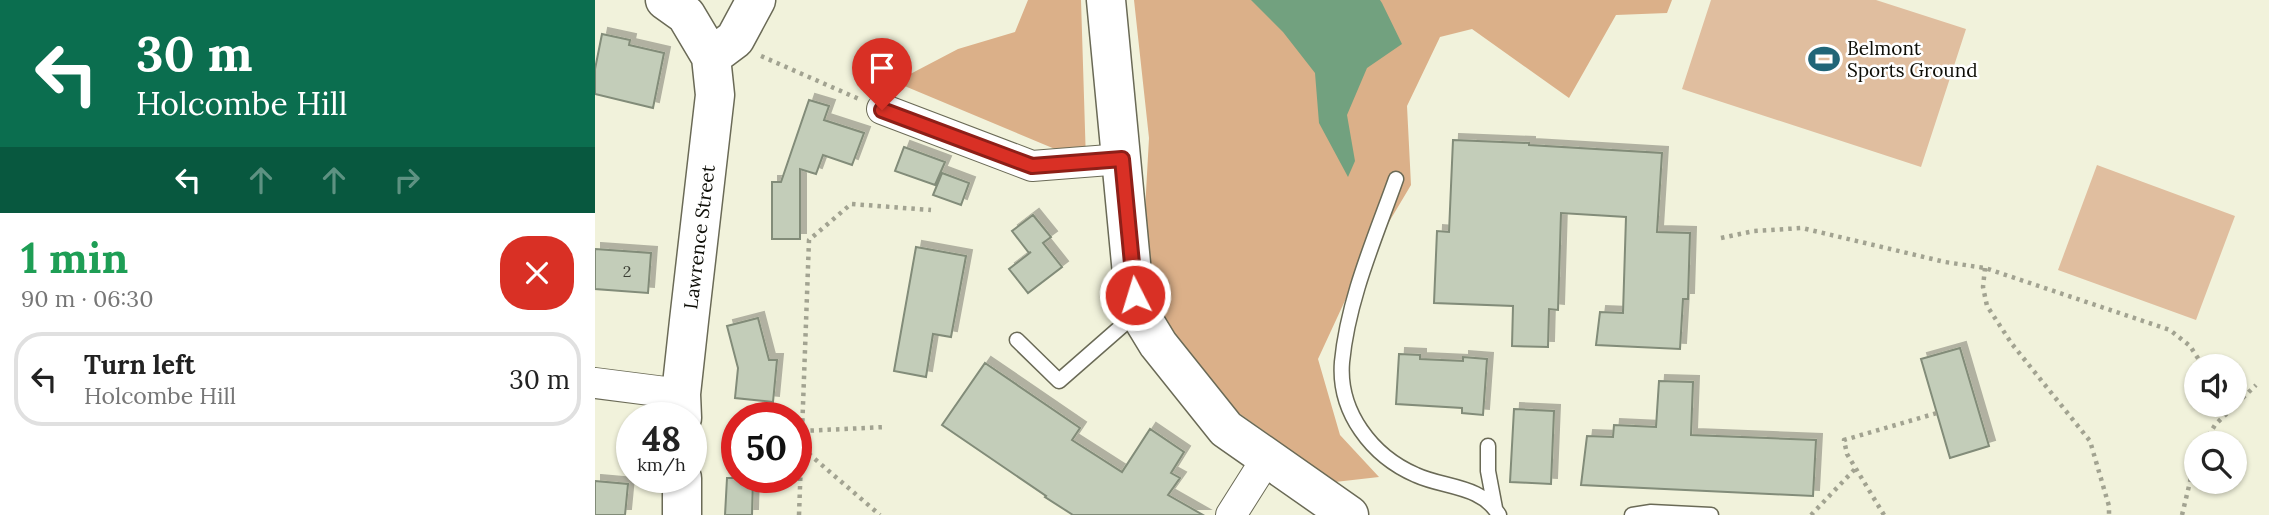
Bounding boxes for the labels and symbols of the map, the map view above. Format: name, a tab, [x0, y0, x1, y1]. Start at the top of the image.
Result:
place label: Belmont Sports Ground	[1847, 36, 1978, 82]
pin	[852, 38, 912, 110]
sports icon: Belmont Sports Ground	[1807, 42, 1841, 76]
street label: Lawrence Street	[678, 163, 720, 311]
position arrow	[1098, 258, 1172, 332]
house number: 2	[623, 261, 631, 281]
speed limit sign: 50	[721, 402, 812, 493]

